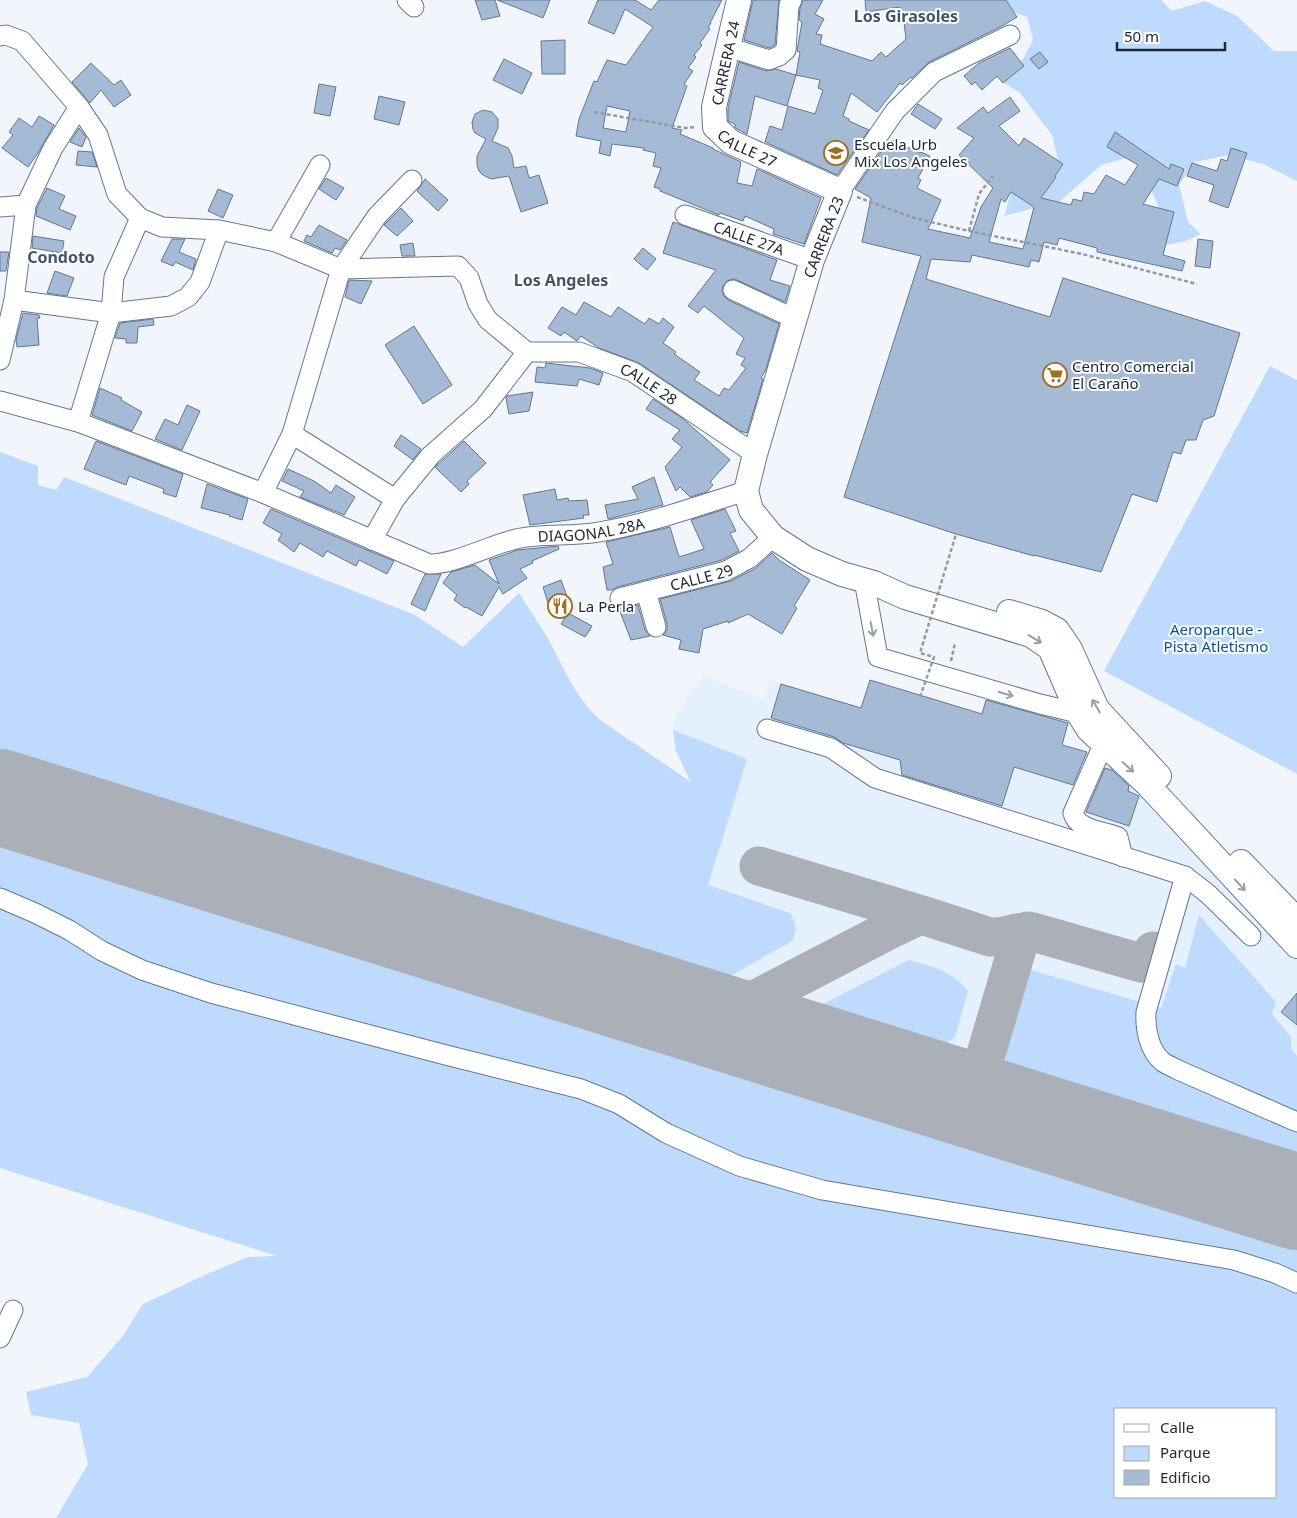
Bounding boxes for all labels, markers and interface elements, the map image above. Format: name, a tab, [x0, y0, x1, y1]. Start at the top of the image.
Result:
district label: Los Girasoles	[854, 5, 958, 27]
street label: CARRERA 24	[706, 18, 744, 107]
scale bar	[1117, 20, 1224, 52]
text: 50 m	[1124, 26, 1159, 46]
street label: CALLE 27	[713, 124, 780, 171]
place label: Escuela Urb Mix Los Angeles	[854, 134, 967, 171]
school or university icon: Escuela Urb Mix Los Angeles	[823, 140, 849, 166]
street label: CARRERA 23	[798, 193, 848, 281]
street label: CALLE 27A	[711, 216, 788, 260]
district label: Condoto	[27, 246, 95, 268]
district label: Los Angeles	[514, 269, 608, 291]
place label: Centro Comercial El Caraño	[1072, 356, 1194, 393]
street label: CALLE 28	[618, 358, 681, 409]
supermarket icon: Centro Comercial El Caraño	[1042, 362, 1068, 388]
street label: DIAGONAL 28A	[537, 513, 647, 546]
street label: CALLE 29	[668, 559, 737, 595]
restaurant icon: La Perla	[547, 593, 573, 619]
place label: La Perla	[578, 596, 634, 616]
park label: Aeroparque - Pista Atletismo	[1164, 619, 1268, 656]
one-way arrow	[867, 620, 877, 636]
one-way arrow	[1028, 634, 1042, 644]
one-way arrow	[997, 690, 1013, 699]
one-way arrow	[1091, 700, 1101, 714]
one-way arrow	[1122, 761, 1135, 773]
one-way arrow	[1234, 878, 1246, 891]
legend	[1114, 1408, 1277, 1498]
text: Calle	[1160, 1417, 1194, 1437]
text: Parque	[1160, 1442, 1210, 1462]
text: Edificio	[1160, 1467, 1211, 1487]

